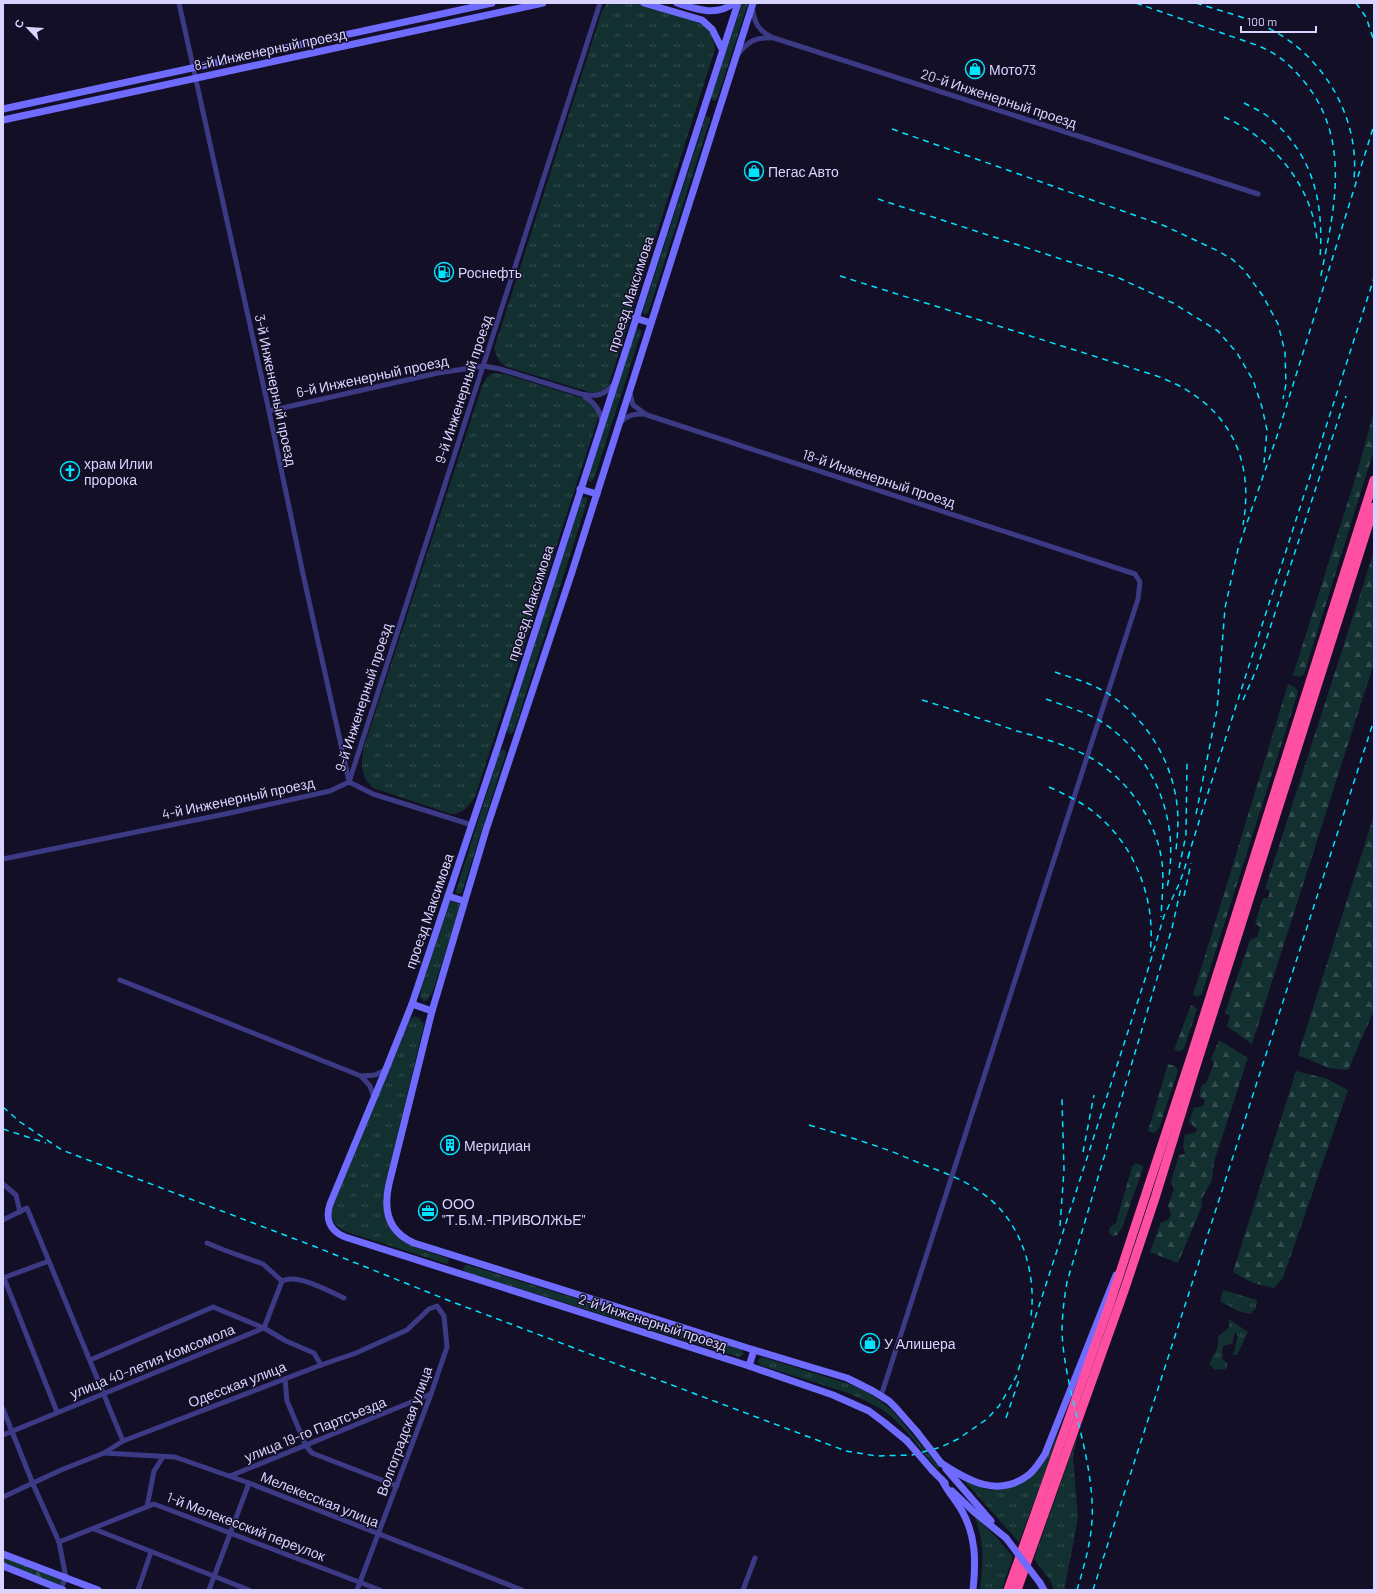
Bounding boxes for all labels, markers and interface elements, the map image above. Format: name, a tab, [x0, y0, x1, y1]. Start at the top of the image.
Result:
north arrow	[8, 8, 48, 48]
scale bar	[1241, 8, 1316, 34]
text: 100 m	[1247, 14, 1277, 28]
text: С	[11, 17, 26, 30]
street label: 8-й Инженерный проезд	[192, 25, 348, 73]
shop icon: Мото73	[964, 58, 986, 80]
place label: Мото73	[989, 61, 1036, 78]
street label: 20-й Инженерный проезд	[919, 65, 1079, 131]
shop icon: Пегас Авто	[743, 160, 765, 182]
place label: Пегас Авто	[768, 163, 839, 180]
street label: проезд Максимова	[603, 234, 657, 354]
fuel station icon: Роснефть	[433, 261, 455, 283]
place label: Роснефть	[458, 264, 522, 281]
street label: 3-й Инженерный проезд	[252, 312, 300, 468]
street label: 9-й Инженерный проезд	[431, 313, 495, 465]
street label: 6-й Инженерный проезд	[294, 352, 450, 400]
street label: 18-й Инженерный проезд	[800, 445, 958, 511]
place label: храм Илии пророка	[84, 455, 153, 488]
church icon: храм Илии пророка	[59, 460, 81, 482]
street label: проезд Максимова	[503, 543, 557, 663]
street label: 9-й Инженерный проезд	[331, 621, 395, 773]
street label: 4-й Инженерный проезд	[160, 774, 316, 822]
street label: проезд Максимова	[401, 851, 457, 971]
building icon: Меридиан	[439, 1134, 461, 1156]
place label: Меридиан	[464, 1137, 531, 1154]
place label: ООО "Т.Б.М.-ПРИВОЛЖЬЕ"	[442, 1195, 586, 1228]
office icon: ООО "Т.Б.М.-ПРИВОЛЖЬЕ"	[417, 1200, 439, 1222]
street label: 2-й Инженерный проезд	[577, 1290, 729, 1354]
street label: улица 40-летия Комсомола	[67, 1320, 237, 1402]
shop icon: У Алишера	[859, 1332, 881, 1354]
place label: У Алишера	[884, 1335, 956, 1352]
street label: Одесская улица	[186, 1357, 289, 1411]
street label: Волгоградская улица	[373, 1364, 435, 1498]
street label: улица 19-го Партсъезда	[242, 1393, 389, 1465]
street label: Мелекесская улица	[258, 1467, 382, 1531]
street label: 1-й Мелекесский переулок	[164, 1488, 329, 1564]

